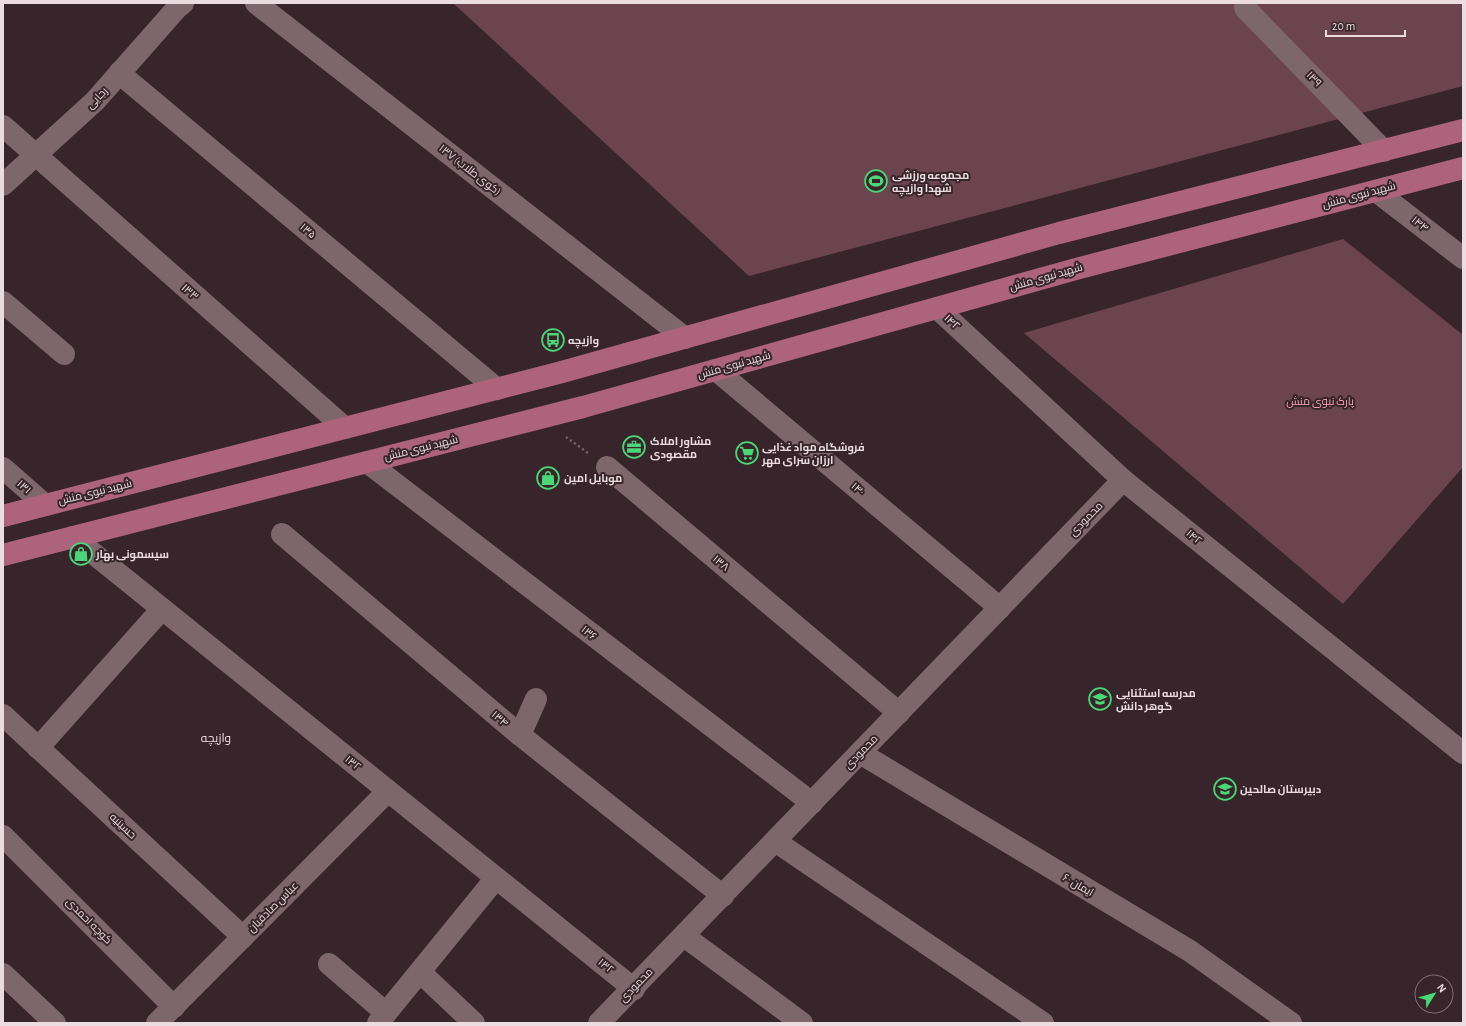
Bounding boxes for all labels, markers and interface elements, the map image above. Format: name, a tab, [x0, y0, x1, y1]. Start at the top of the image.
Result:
scale bar	[1326, 12, 1405, 38]
text: 20 m	[1332, 20, 1355, 32]
street label: ۱۳۹	[1304, 69, 1324, 89]
street label: رجایی	[84, 85, 110, 111]
street label: ۱۳۷ (کوی طلاب)	[436, 143, 503, 198]
sports icon: مجموعه ورزشی شهدا وازیچه	[863, 168, 889, 194]
place label: مجموعه ورزشی شهدا وازیچه	[892, 170, 969, 197]
street label: شهید نبوی منش	[1321, 180, 1397, 211]
street label: ۱۴۴	[1410, 214, 1430, 234]
street label: ۱۳۵	[298, 221, 318, 241]
street label: شهید نبوی منش	[1008, 261, 1084, 294]
street label: ۱۳۳	[179, 282, 201, 302]
street label: ۱۴۲	[942, 312, 962, 332]
bus stop icon: وازیچه	[540, 327, 566, 353]
place label: وازیچه	[568, 335, 599, 349]
street label: شهید نبوی منش	[696, 349, 772, 382]
park label: پارک نبوی منش	[1286, 396, 1354, 408]
street label: شهید نبوی منش	[383, 434, 459, 463]
office icon: مشاور املاک مقصودی	[621, 434, 647, 460]
place label: مشاور املاک مقصودی	[650, 436, 711, 462]
supermarket icon: فروشگاه مواد غذایی ارزان سرای مهر	[734, 440, 760, 466]
place label: فروشگاه مواد غذایی ارزان سرای مهر	[761, 442, 865, 468]
shop icon: موبایل امین	[535, 465, 561, 491]
place label: موبایل امین	[564, 473, 622, 486]
street label: ۱۳۱	[15, 478, 33, 496]
street label: شهید نبوی منش	[57, 478, 133, 507]
street label: ۱۴۰	[849, 480, 867, 498]
street label: محمودی	[1067, 500, 1105, 539]
street label: ۱۴۲	[1184, 528, 1204, 547]
shop icon: سیسمونی بهار	[68, 541, 94, 567]
place label: سیسمونی بهار	[95, 549, 169, 562]
street label: ۱۳۸	[711, 553, 731, 573]
street label: ۱۳۶	[579, 624, 599, 642]
school or university icon: مدرسه استثنایی گوهر دانش	[1087, 686, 1113, 712]
place label: مدرسه استثنایی گوهر دانش	[1116, 688, 1196, 714]
street label: ۱۳۴	[490, 709, 510, 729]
district label: وازیچه	[201, 732, 231, 747]
street label: محمودی	[842, 733, 880, 772]
street label: ۱۳۲	[343, 753, 363, 773]
school or university icon: دبیرستان صالحین	[1212, 776, 1238, 802]
place label: دبیرستان صالحین	[1240, 784, 1321, 796]
street label: حسینیه	[108, 811, 138, 841]
street label: ایمان ۶۰	[1060, 872, 1095, 899]
street label: عباس صادقیان	[246, 880, 301, 935]
street label: کوچه احمدی	[63, 896, 114, 947]
street label: ۱۳۲	[596, 956, 616, 976]
street label: محمودی	[617, 966, 655, 1005]
north arrow	[1414, 974, 1454, 1014]
text: N	[1435, 982, 1448, 995]

